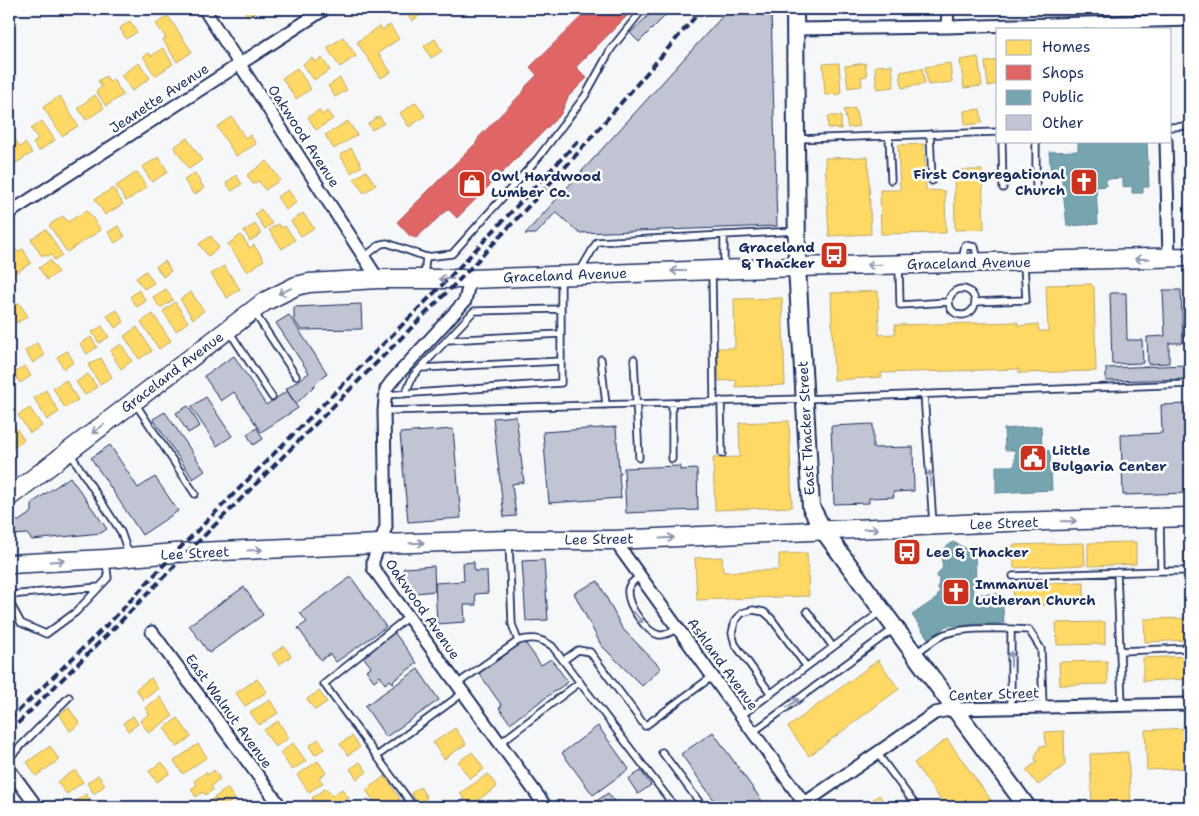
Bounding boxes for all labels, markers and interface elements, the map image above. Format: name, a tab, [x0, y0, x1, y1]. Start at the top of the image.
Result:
legend	[996, 28, 1172, 142]
text: Homes	[1042, 37, 1090, 57]
street label: Jeanette Avenue	[106, 59, 212, 137]
text: Shops	[1042, 63, 1084, 83]
street label: Oakwood Avenue	[264, 81, 344, 191]
text: Public	[1042, 87, 1084, 107]
text: Other	[1042, 113, 1084, 133]
place label: First Congregational Church	[913, 165, 1065, 199]
place label: Owl Hardwood Lumber Co.	[491, 167, 601, 201]
church icon: First Congregational Church	[1069, 167, 1099, 197]
shop icon: Owl Hardwood Lumber Co.	[457, 169, 487, 199]
place label: Graceland & Thacker	[738, 238, 815, 272]
bus stop icon: Graceland & Thacker	[819, 240, 849, 270]
street label: Graceland Avenue	[907, 253, 1031, 273]
one-way arrow	[1134, 254, 1150, 263]
one-way arrow	[866, 260, 882, 270]
street label: Graceland Avenue	[503, 264, 627, 286]
one-way arrow	[670, 267, 686, 276]
one-way arrow	[438, 274, 454, 283]
one-way arrow	[278, 287, 293, 296]
street label: Graceland Avenue	[117, 327, 227, 416]
street label: East Thacker Street	[793, 360, 819, 496]
one-way arrow	[92, 423, 105, 434]
place label: Little Bulgaria Center	[1052, 441, 1167, 475]
public building icon: Little Bulgaria Center	[1018, 443, 1048, 473]
one-way arrow	[926, 470, 935, 486]
street label: Lee Street	[969, 513, 1039, 533]
one-way arrow	[1060, 516, 1076, 526]
one-way arrow	[863, 524, 879, 533]
street label: Lee Street	[564, 529, 634, 549]
one-way arrow	[659, 533, 675, 542]
bus stop icon: Lee & Thacker	[892, 537, 922, 567]
one-way arrow	[408, 538, 425, 548]
street label: Lee Street	[160, 542, 230, 564]
place label: Lee & Thacker	[926, 543, 1029, 561]
one-way arrow	[246, 545, 262, 554]
street label: Oakwood Avenue	[382, 555, 464, 663]
one-way arrow	[49, 557, 65, 566]
place label: Immanuel Lutheran Church	[975, 575, 1096, 609]
church icon: Immanuel Lutheran Church	[941, 577, 971, 607]
one-way arrow	[633, 610, 644, 623]
street label: Ashland Avenue	[683, 614, 763, 714]
street label: East Walnut Avenue	[181, 650, 277, 772]
one-way arrow	[1006, 651, 1016, 668]
street label: Center Street	[948, 683, 1040, 705]
one-way arrow	[786, 698, 799, 709]

